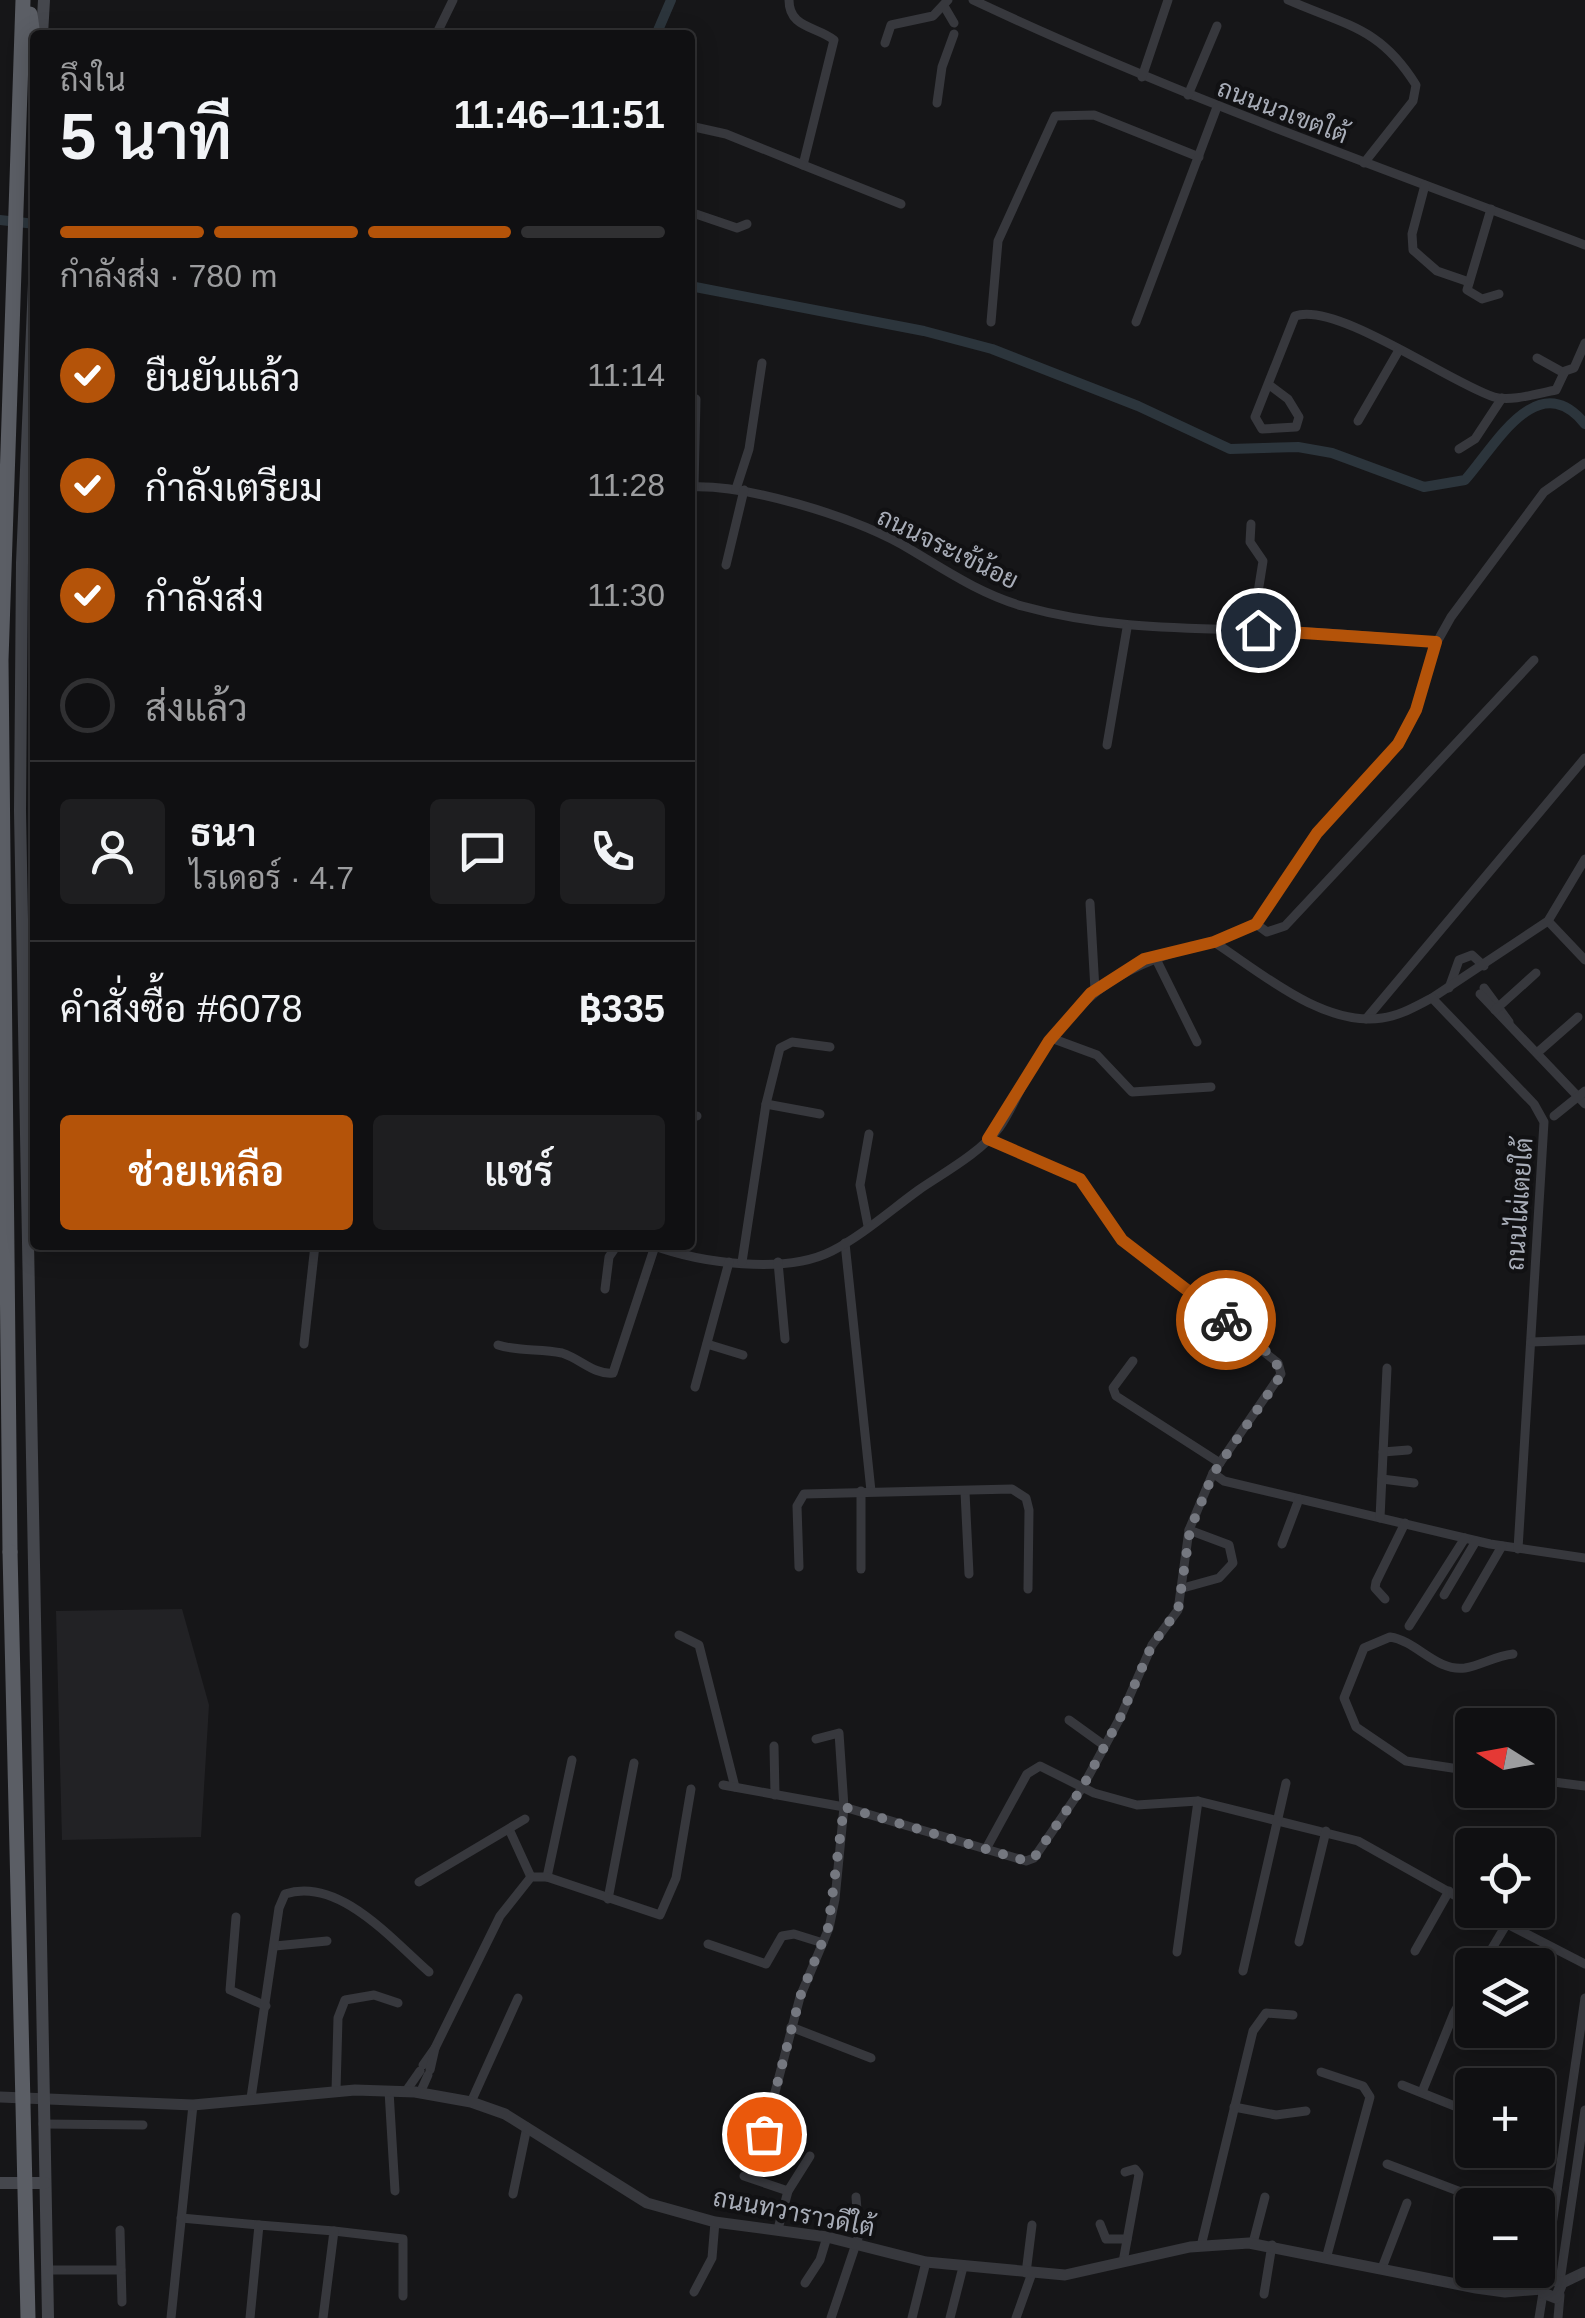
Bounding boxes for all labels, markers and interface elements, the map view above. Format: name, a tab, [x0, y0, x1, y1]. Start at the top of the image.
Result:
text: ถึงใน	[60, 62, 126, 98]
street label: ถนนนวเขตใต้	[1214, 71, 1354, 149]
text: 11:46–11:51	[454, 94, 665, 136]
text: 5 นาที	[60, 100, 232, 173]
text: กำลังส่ง · 780 m	[60, 258, 278, 294]
icon: check	[60, 348, 115, 403]
text: ยืนยันแล้ว	[145, 357, 300, 399]
text: 11:14	[587, 357, 665, 393]
icon: check	[60, 458, 115, 513]
text: กำลังเตรียม	[145, 467, 323, 509]
text: 11:28	[587, 467, 665, 503]
street label: ถนนจระเข้น้อย	[873, 501, 1023, 594]
icon: check	[60, 568, 115, 623]
text: กำลังส่ง	[145, 577, 264, 619]
text: 11:30	[587, 577, 665, 613]
pin	[1216, 588, 1301, 673]
icon: home	[1231, 603, 1286, 658]
text: ส่งแล้ว	[145, 687, 248, 729]
button: person	[60, 799, 165, 904]
button: chat	[430, 799, 535, 904]
button: phone	[560, 799, 665, 904]
text: ธนา	[190, 812, 256, 854]
text: ไรเดอร์ · 4.7	[190, 860, 354, 896]
text: คำสั่งซื้อ #6078	[60, 988, 303, 1030]
text: ฿335	[579, 988, 665, 1030]
button: ช่วยเหลือ	[60, 1115, 353, 1230]
button: แชร์	[373, 1115, 665, 1230]
street label: ถนนไผ่เตยใต้	[1498, 1136, 1538, 1272]
courier	[1176, 1270, 1276, 1370]
icon: bike	[1199, 1293, 1254, 1348]
north arrow	[1455, 1708, 1555, 1808]
map controls	[1455, 1708, 1555, 2288]
button: locate	[1455, 1828, 1555, 1928]
button: layers	[1455, 1948, 1555, 2048]
button: +	[1455, 2068, 1555, 2168]
pin	[722, 2092, 807, 2177]
icon: bag	[737, 2107, 792, 2162]
street label: ถนนทวาราวดีใต้	[711, 2181, 878, 2242]
button: −	[1455, 2188, 1555, 2288]

